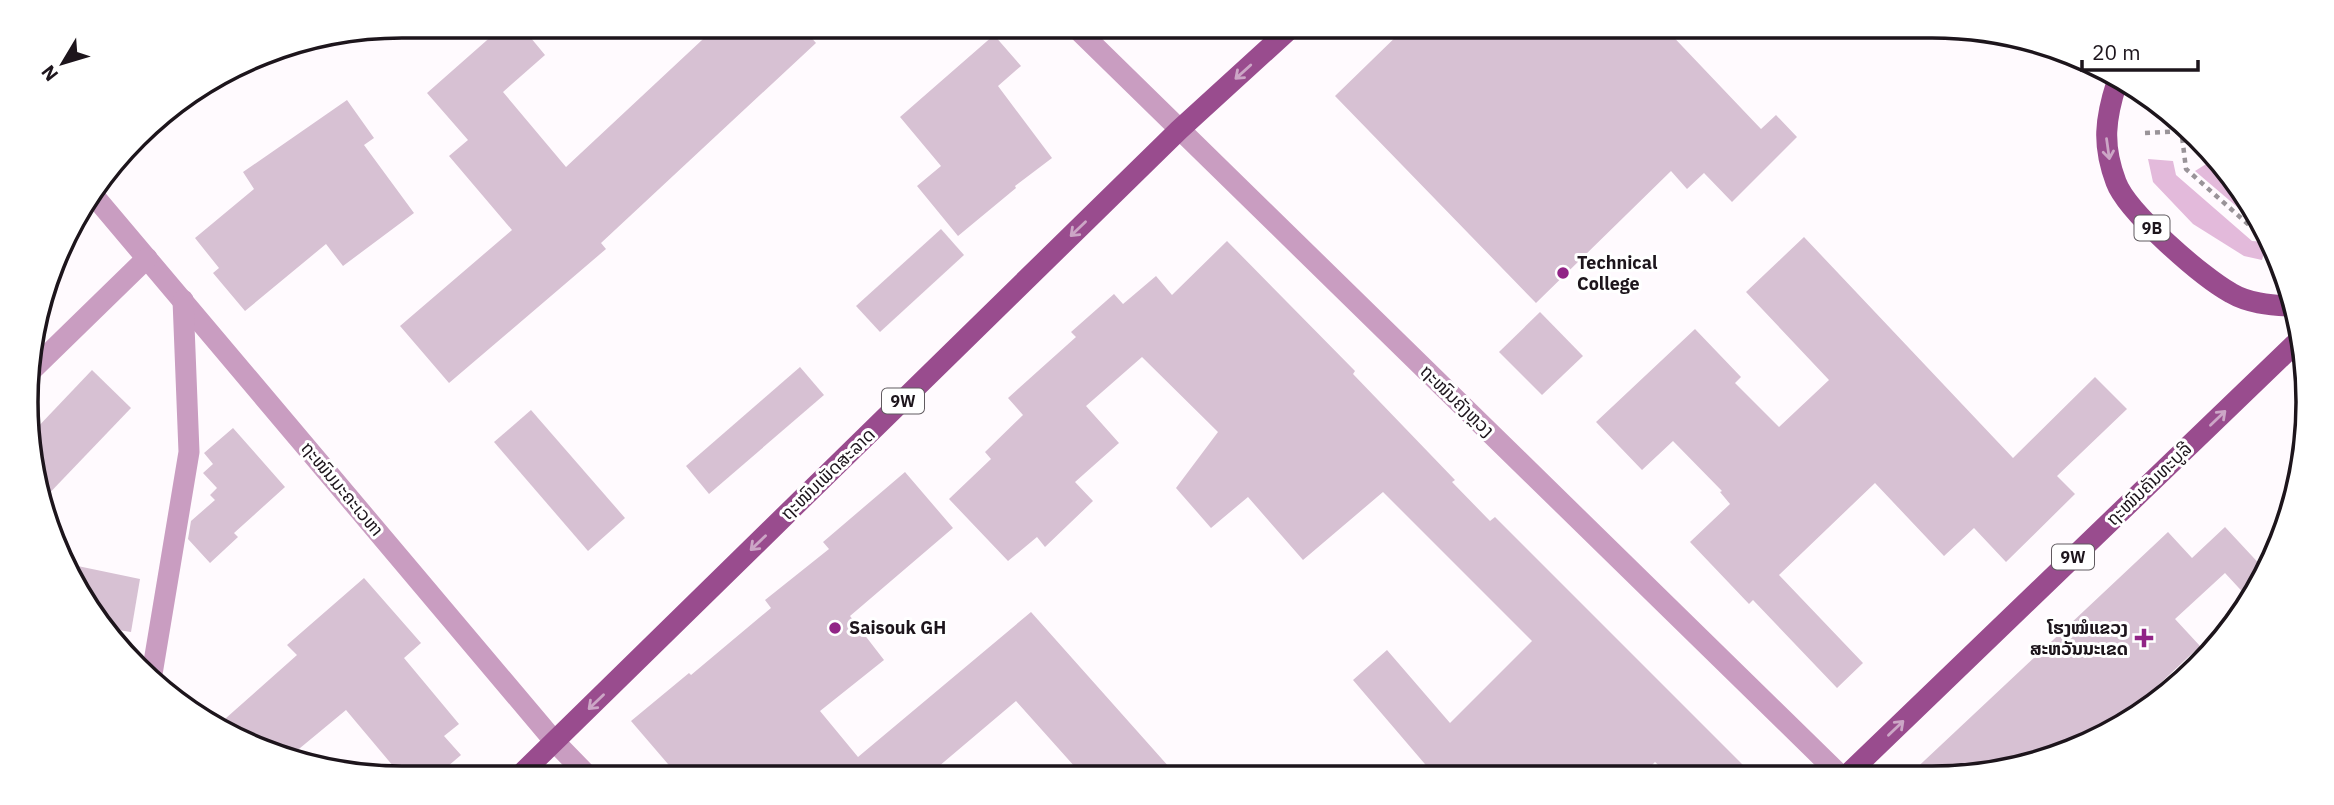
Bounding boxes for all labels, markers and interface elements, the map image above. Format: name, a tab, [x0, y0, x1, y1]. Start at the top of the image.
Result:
north arrow	[28, 28, 98, 98]
scale bar	[2082, 28, 2198, 72]
text: 20 m	[2092, 38, 2141, 66]
text: N	[36, 61, 63, 86]
one-way arrow	[1234, 64, 1252, 80]
one-way arrow	[2102, 137, 2115, 160]
road number: 9B	[2134, 216, 2170, 240]
one-way arrow	[1070, 221, 1087, 238]
place label: Technical College	[1577, 251, 1658, 295]
marker: Technical College	[1555, 265, 1571, 281]
street label: ຖະໜົນຄັງຫຼວງ	[1415, 360, 1499, 442]
road number: 9W	[882, 388, 924, 414]
one-way arrow	[2209, 409, 2226, 426]
street label: ຖະໜົນເພັດສະລາດ	[776, 423, 880, 525]
street label: ຖະໜົນມະຄະເວຫາ	[296, 437, 389, 541]
street label: ຖະໜົນຄັນທະບູລີ	[2101, 437, 2197, 531]
one-way arrow	[750, 534, 767, 551]
road number: 9W	[2052, 544, 2094, 570]
place label: Saisouk GH	[849, 616, 946, 639]
place label: ໂຮງໝໍແຂວງ ສະຫວັນນະເຂດ	[2030, 616, 2128, 660]
marker: Saisouk GH	[827, 620, 843, 636]
marker: ໂຮງໝໍແຂວງ ສະຫວັນນະເຂດ	[2134, 628, 2154, 648]
one-way arrow	[587, 693, 604, 710]
one-way arrow	[1887, 720, 1904, 737]

